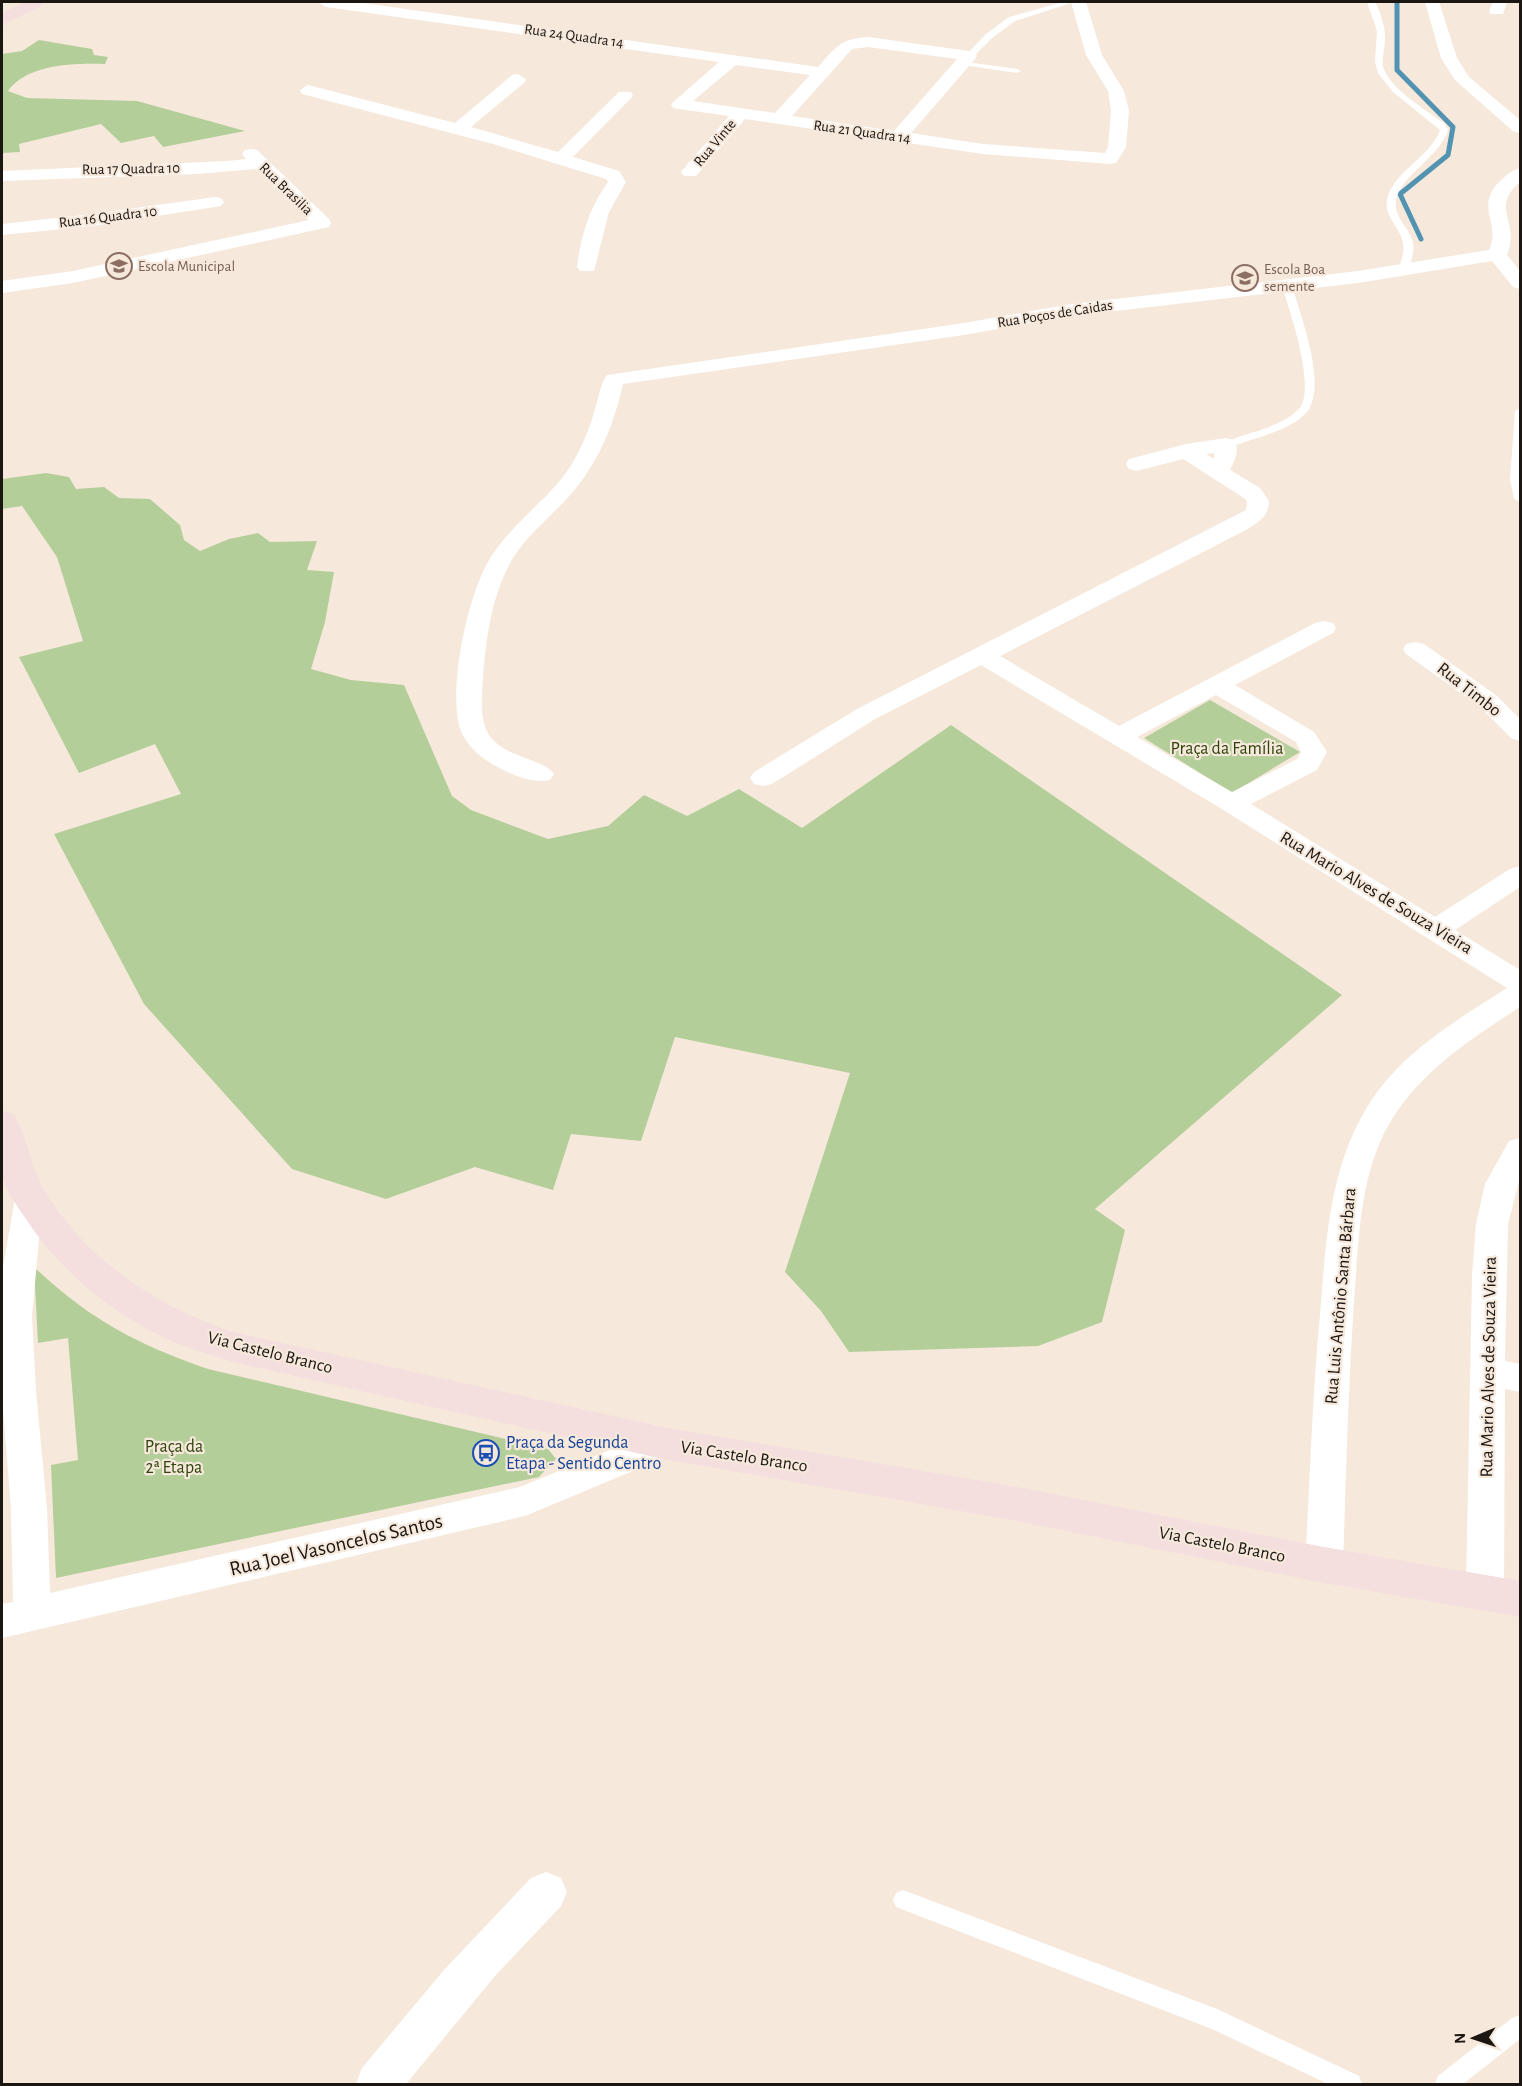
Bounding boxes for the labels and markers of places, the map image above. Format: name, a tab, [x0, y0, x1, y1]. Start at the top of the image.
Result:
school or university icon: Escola Municipal	[104, 251, 134, 281]
place label: Escola Municipal	[138, 259, 235, 274]
place label: Escola Boa semente	[1264, 262, 1325, 294]
school or university icon: Escola Boa semente	[1230, 263, 1260, 293]
place label: Praça da Segunda Etapa - Sentido Centro	[506, 1434, 661, 1473]
bus stop icon: Praça da Segunda Etapa - Sentido Centro	[471, 1438, 501, 1468]

